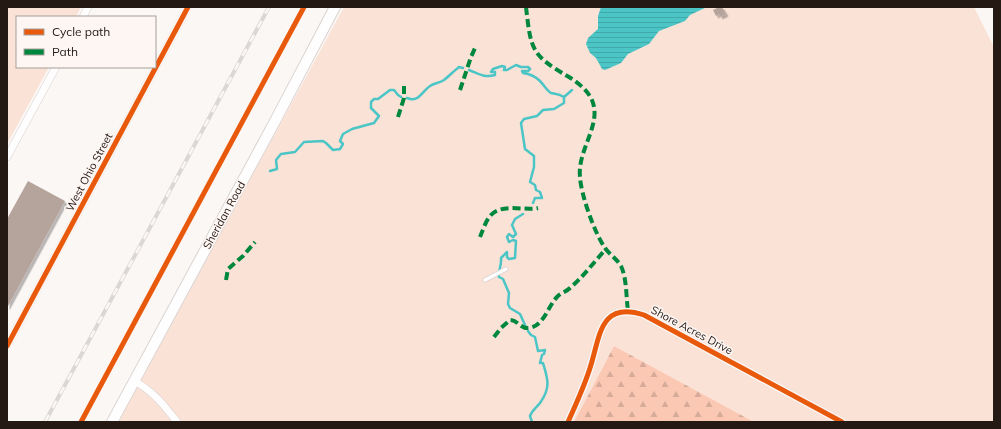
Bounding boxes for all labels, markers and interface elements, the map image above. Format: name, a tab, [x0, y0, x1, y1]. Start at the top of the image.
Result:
legend	[16, 16, 156, 68]
text: Cycle path	[52, 24, 110, 39]
text: Path	[52, 44, 78, 59]
street label: West Ohio Street	[62, 130, 116, 214]
street label: Sheridan Road	[200, 179, 248, 251]
street label: Shore Acres Drive	[649, 303, 735, 357]

